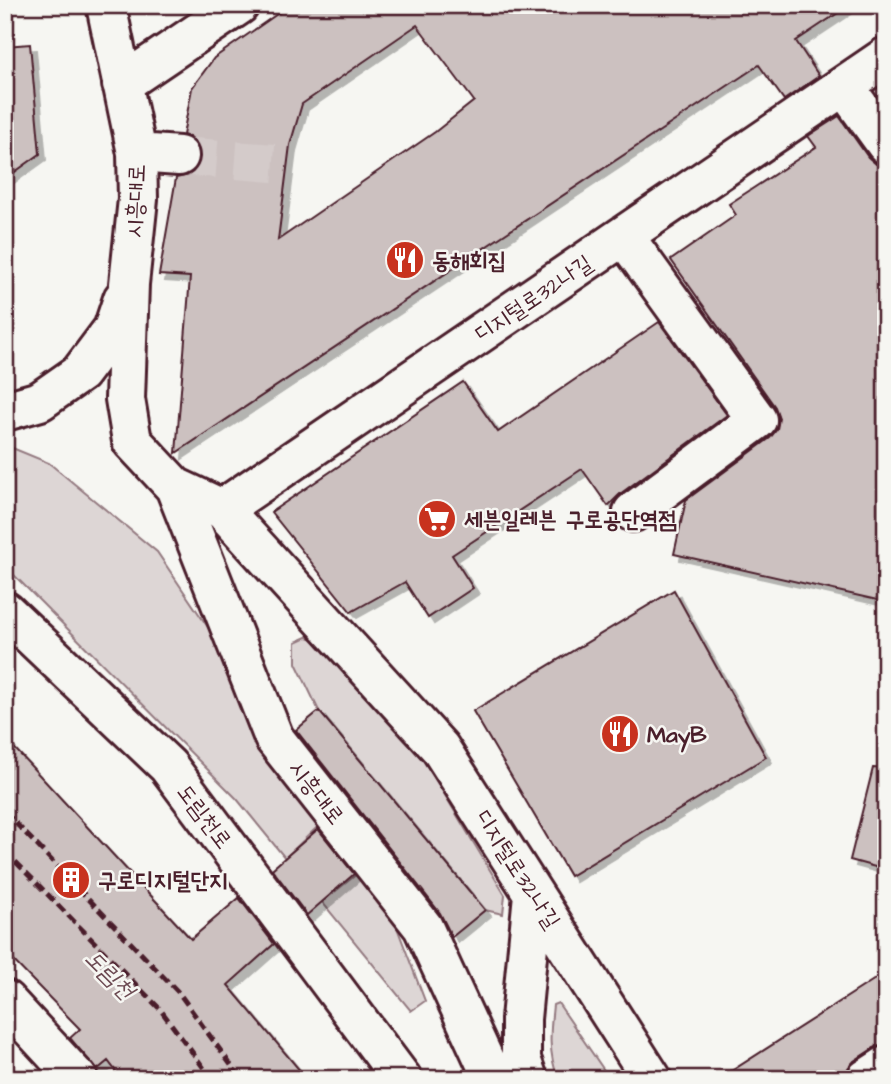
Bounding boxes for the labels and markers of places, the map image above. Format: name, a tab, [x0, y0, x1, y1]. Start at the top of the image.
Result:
restaurant icon: 동해회집	[384, 239, 426, 281]
place label: 동해회집	[432, 245, 506, 277]
supermarket icon: 세븐일레븐 구로공단역점	[416, 498, 458, 540]
place label: 세븐일레븐 구로공단역점	[464, 504, 677, 536]
restaurant icon: MayB	[599, 713, 641, 755]
place label: MayB	[647, 719, 707, 753]
building icon: 구로디지털단지	[50, 859, 92, 901]
place label: 구로디지털단지	[98, 865, 228, 897]

